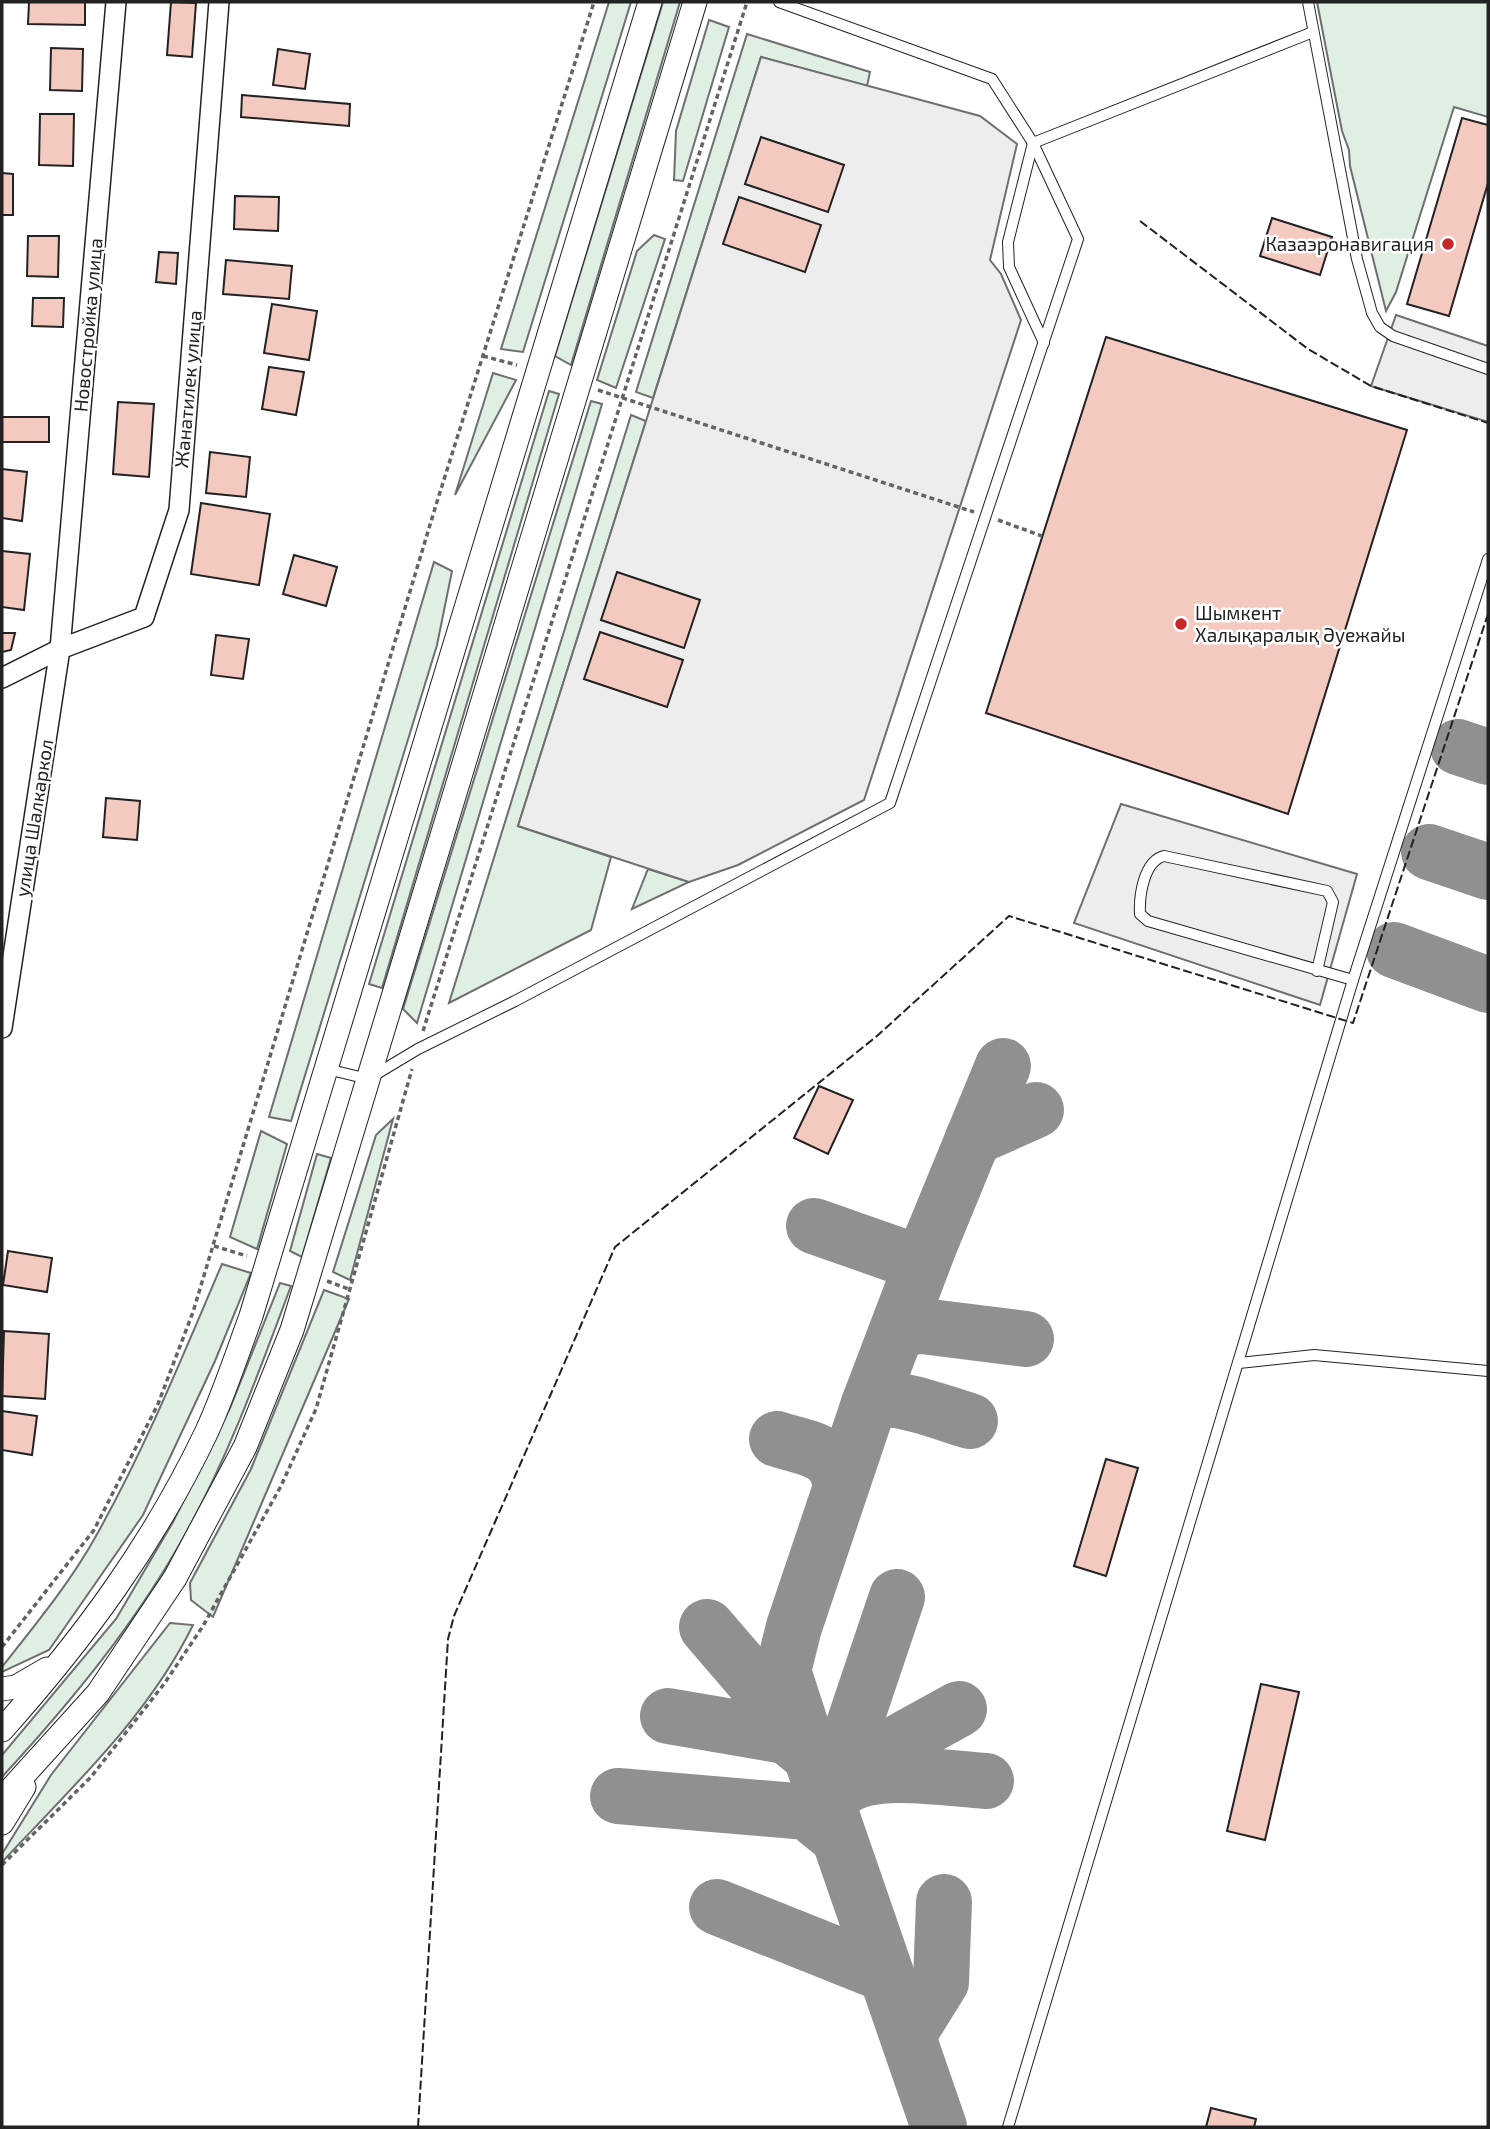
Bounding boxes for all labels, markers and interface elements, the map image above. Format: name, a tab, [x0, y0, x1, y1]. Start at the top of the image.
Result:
place label: Казаэронавигация	[1265, 232, 1434, 255]
marker: Казаэронавигация	[1440, 236, 1456, 252]
street label: Новостройка улица	[68, 237, 108, 413]
street label: Жанатилек улица	[169, 309, 207, 469]
place label: Шымкент Халықаралық Әуежайы	[1195, 601, 1405, 647]
marker: Шымкент Халықаралық Әуежайы	[1173, 616, 1189, 632]
street label: улица Шалкаркол	[10, 737, 58, 899]

